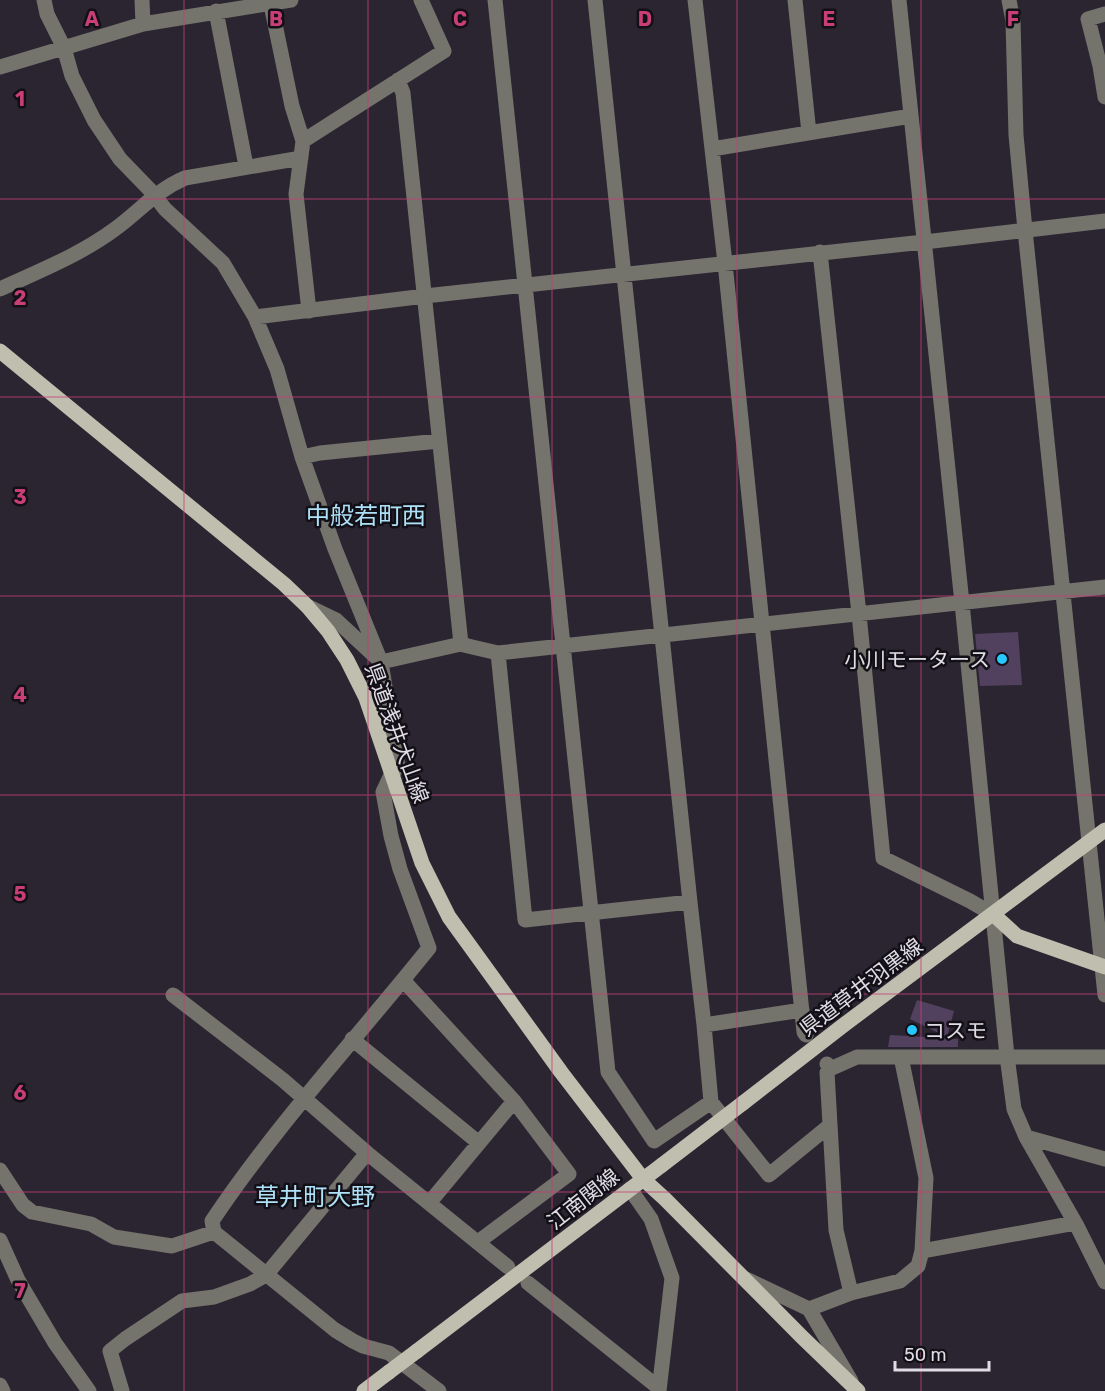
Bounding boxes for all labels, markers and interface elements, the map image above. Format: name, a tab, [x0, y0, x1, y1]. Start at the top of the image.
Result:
text: A	[85, 7, 100, 31]
text: B	[269, 7, 283, 31]
text: C	[453, 7, 467, 31]
text: D	[638, 7, 652, 31]
text: E	[823, 7, 835, 31]
text: F	[1007, 7, 1019, 31]
text: 1	[15, 87, 25, 111]
text: 2	[14, 286, 27, 310]
text: 3	[13, 485, 27, 509]
district label: 中般若町西	[306, 502, 426, 530]
place label: 小川モータース	[844, 647, 990, 672]
marker: 小川モータース	[995, 652, 1009, 666]
street label: 県道浅井犬山線	[360, 660, 434, 806]
text: 4	[13, 683, 27, 707]
text: 5	[14, 882, 27, 906]
street label: 県道草井羽黒線	[795, 933, 927, 1041]
place label: コスモ	[924, 1018, 987, 1043]
marker: コスモ	[905, 1023, 919, 1037]
text: 6	[13, 1081, 27, 1105]
street label: 江南関線	[542, 1163, 624, 1235]
district label: 草井町大野	[255, 1183, 375, 1211]
text: 7	[14, 1279, 26, 1303]
scale bar	[895, 1334, 990, 1372]
text: 50 m	[904, 1344, 947, 1366]

